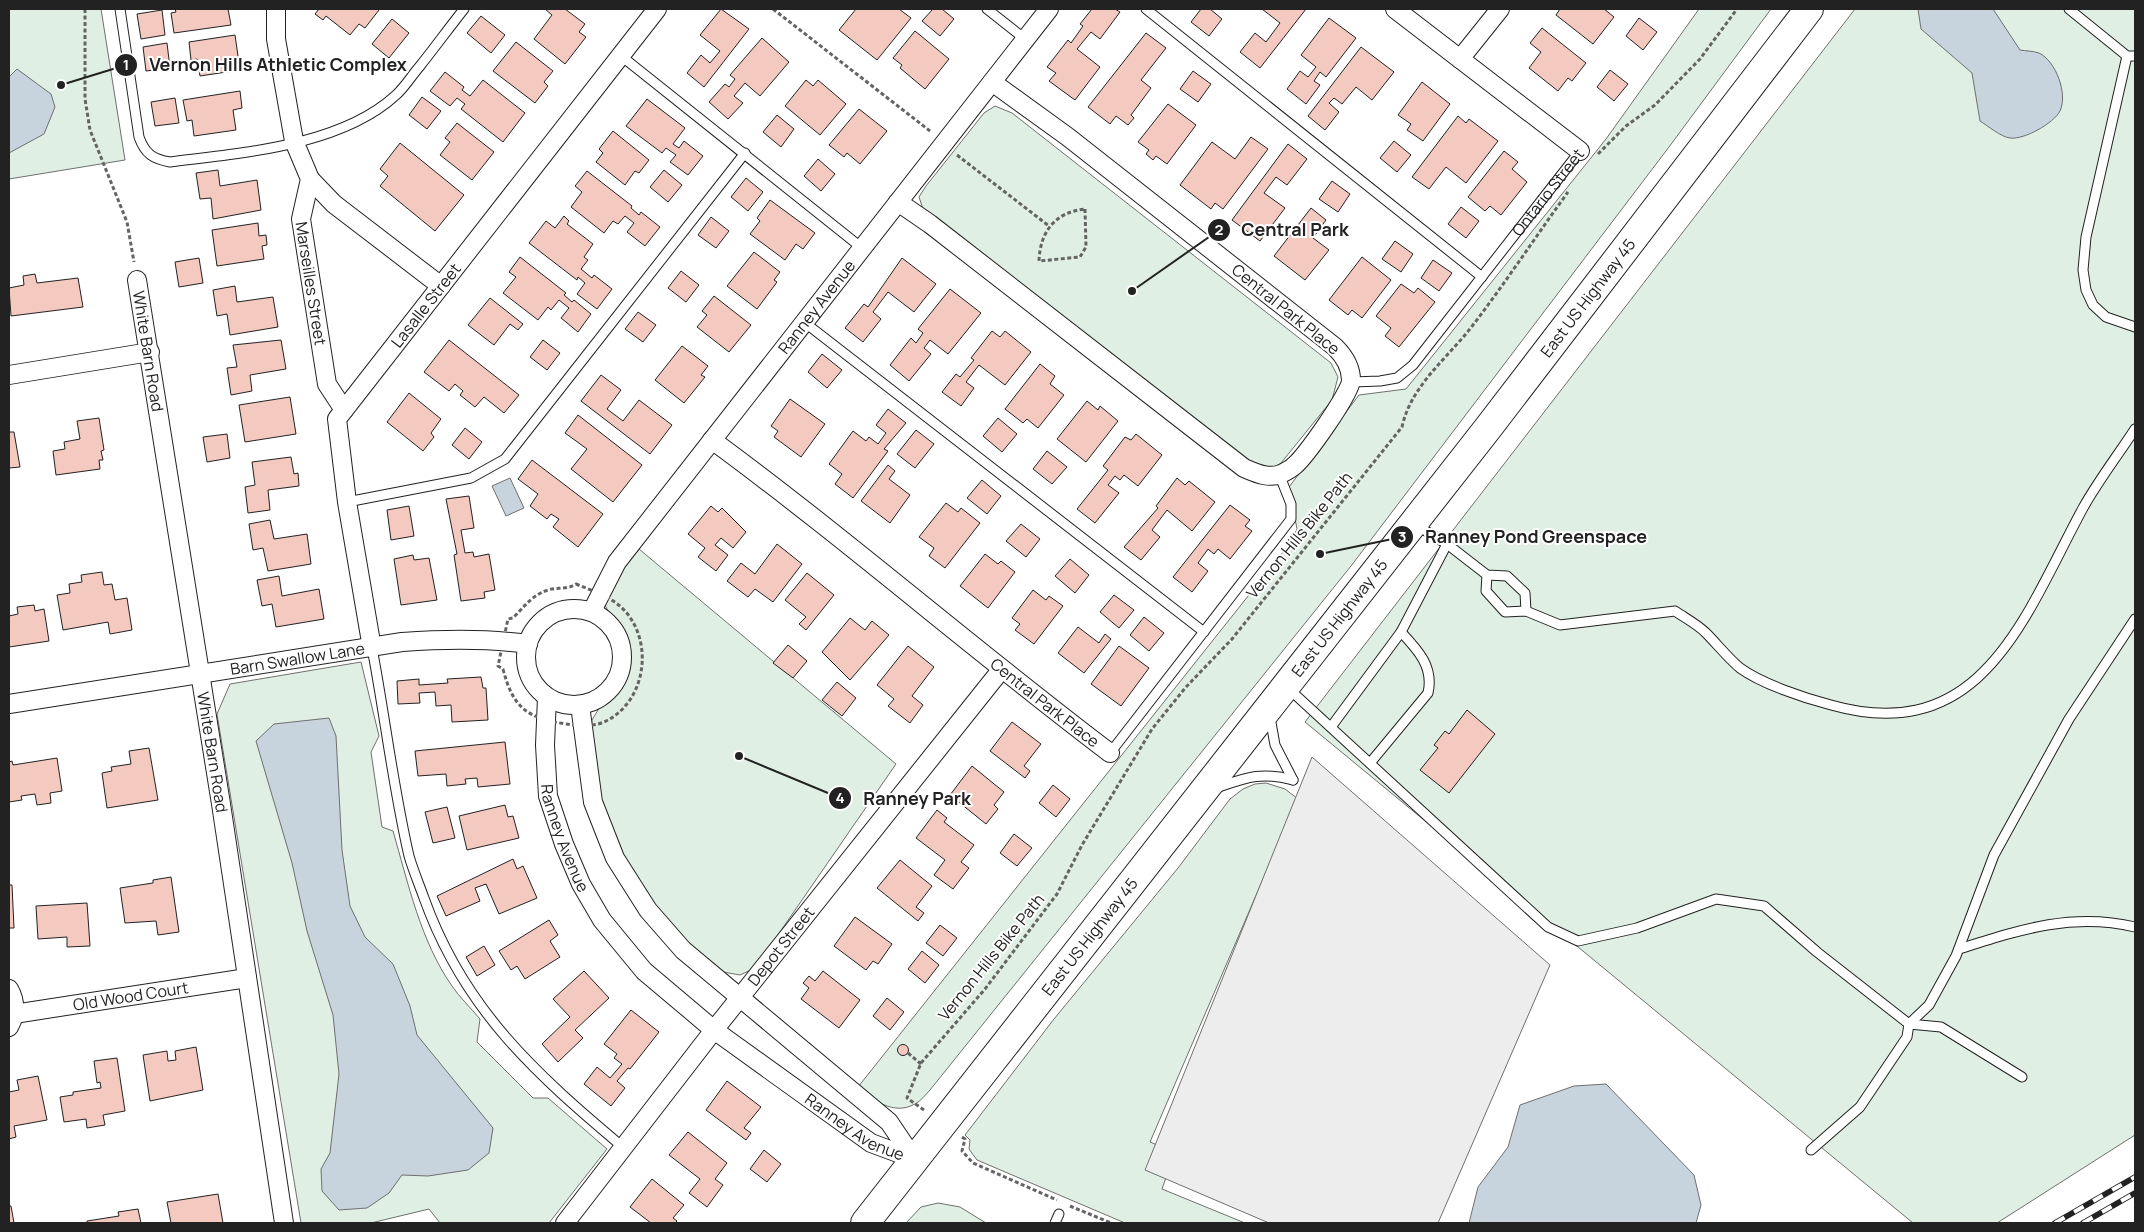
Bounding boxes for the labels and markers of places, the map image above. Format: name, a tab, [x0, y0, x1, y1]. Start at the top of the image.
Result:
callout: Vernon Hills Athletic Complex	[114, 49, 417, 82]
callout: Central Park	[1207, 213, 1359, 246]
callout: Ranney Pond Greenspace	[1390, 520, 1657, 553]
callout: Ranney Park	[828, 782, 980, 815]

